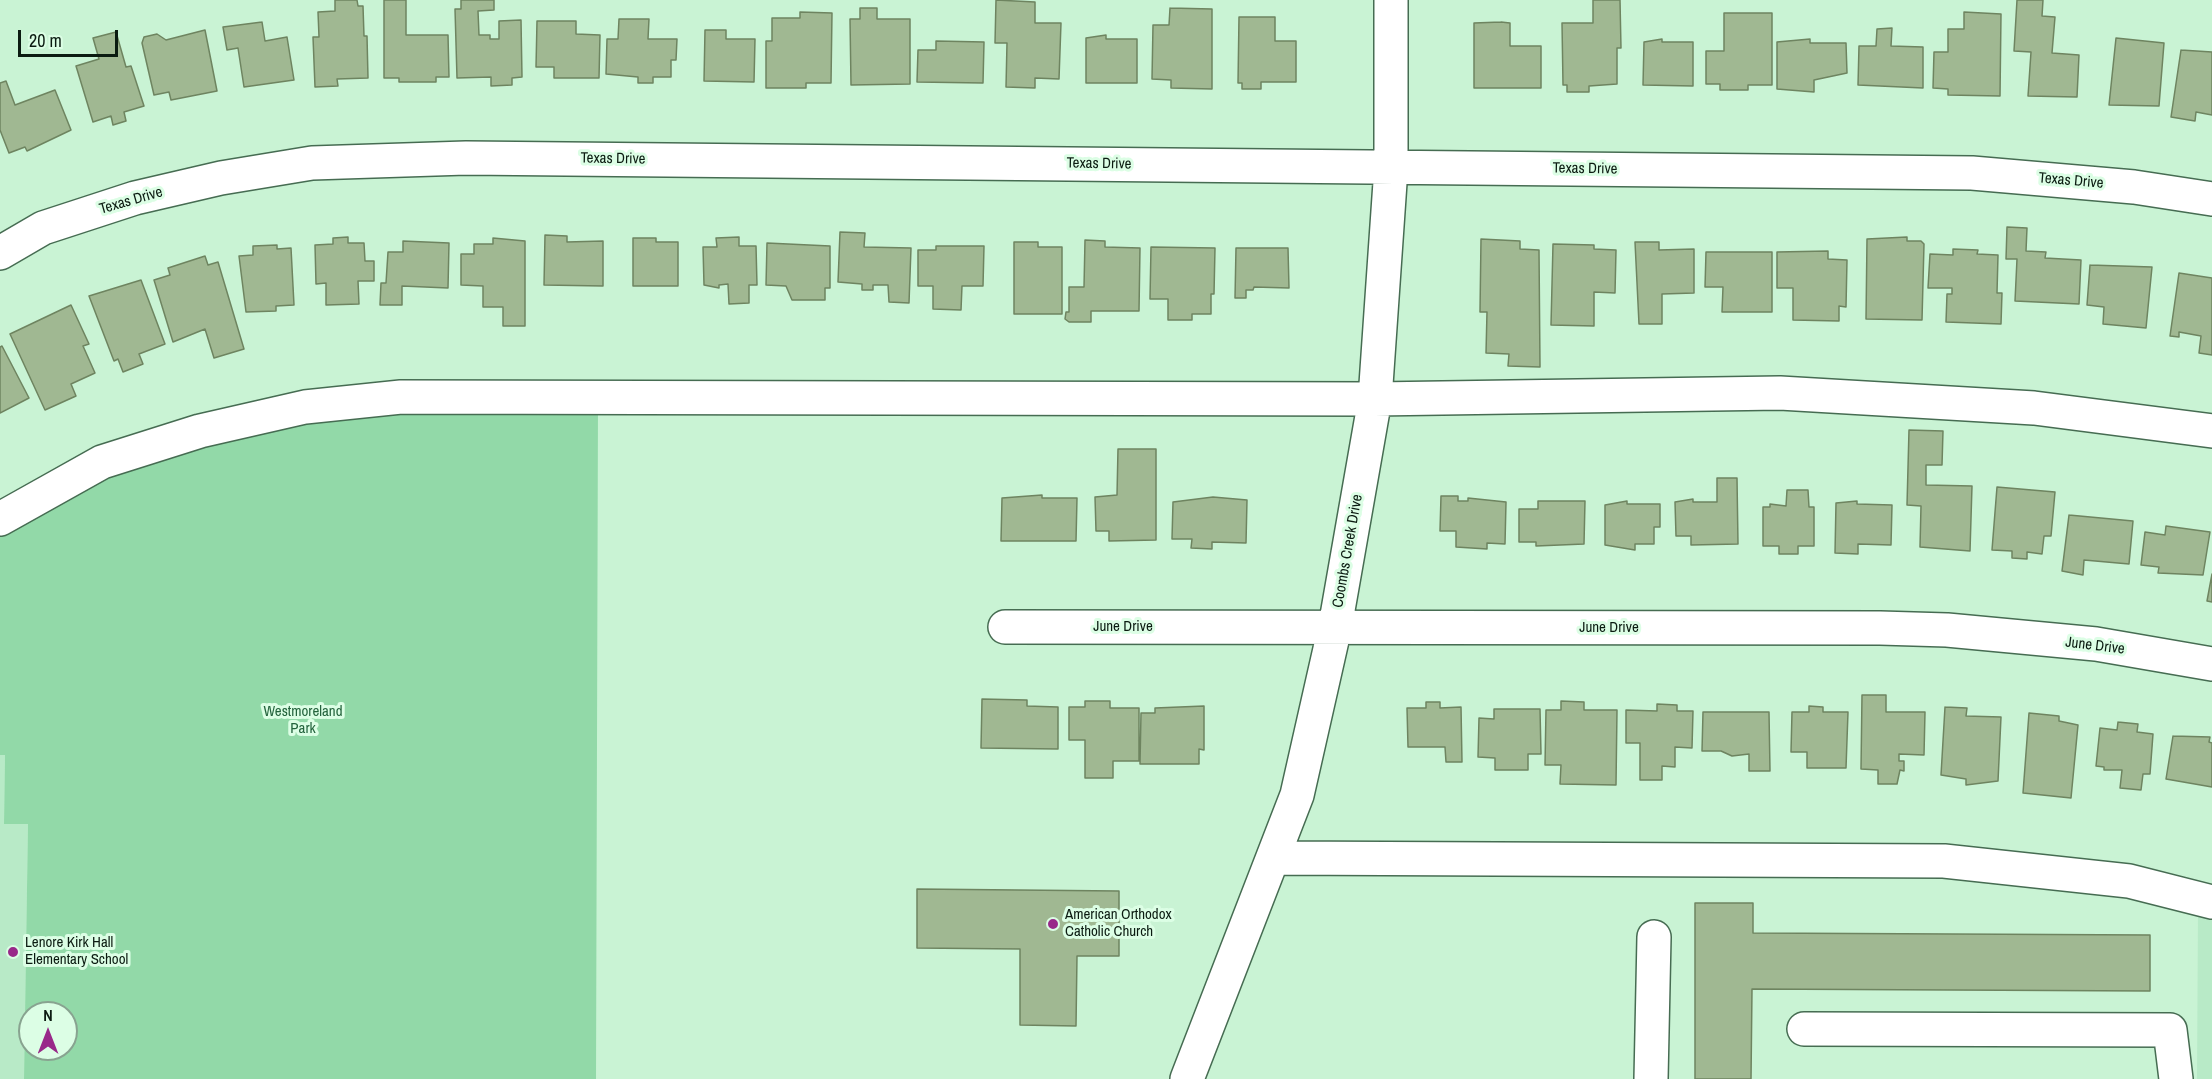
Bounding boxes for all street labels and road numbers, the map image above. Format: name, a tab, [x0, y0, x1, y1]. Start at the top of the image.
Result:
street label: Texas Drive	[580, 149, 646, 169]
street label: Texas Drive	[1066, 154, 1132, 174]
street label: Texas Drive	[1552, 159, 1618, 179]
street label: Texas Drive	[2038, 169, 2104, 193]
street label: Texas Drive	[97, 183, 165, 219]
street label: Coombs Creek Drive	[1329, 493, 1367, 609]
street label: June Drive	[1093, 618, 1153, 636]
street label: June Drive	[1579, 619, 1639, 637]
street label: June Drive	[2064, 633, 2126, 659]

